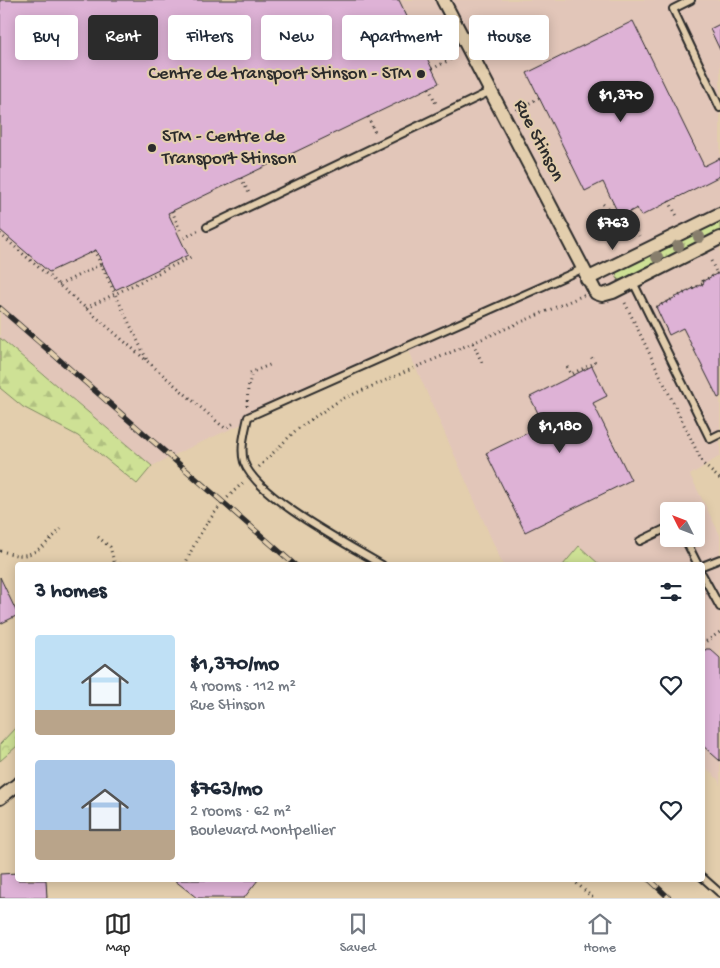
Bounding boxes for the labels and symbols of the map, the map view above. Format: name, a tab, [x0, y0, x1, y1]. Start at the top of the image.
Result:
place label: Centre de transport Stinson - STM	[149, 63, 412, 86]
marker: Centre de transport Stinson - STM	[415, 68, 427, 80]
pin: $1,370	[580, 80, 662, 123]
street label: Rue Stinson	[508, 96, 568, 186]
place label: STM - Centre de Transport Stinson	[161, 126, 296, 171]
marker: STM - Centre de Transport Stinson	[146, 142, 158, 154]
pin: $763	[583, 208, 643, 251]
pin: $1,180	[519, 412, 601, 454]
north arrow	[660, 502, 705, 548]

